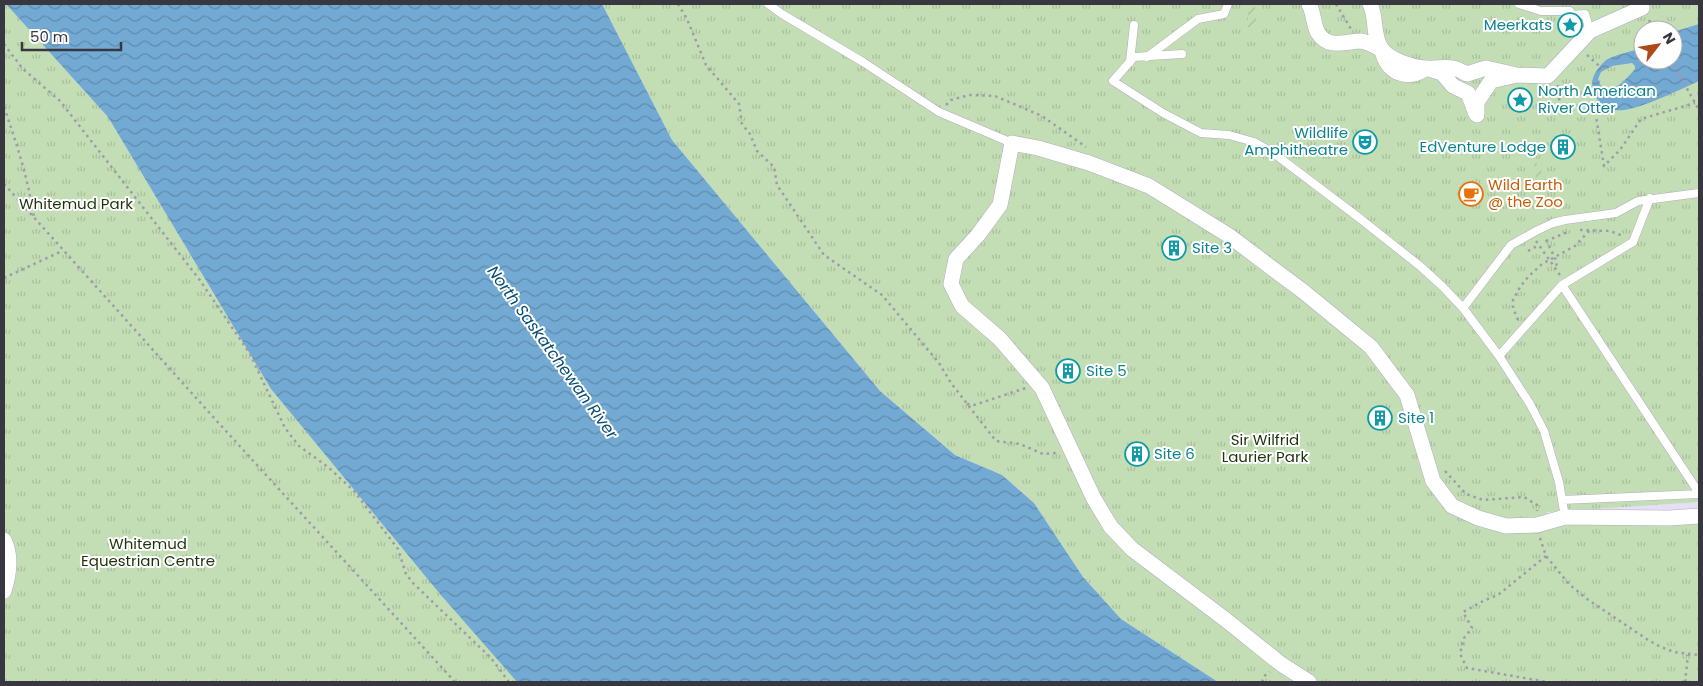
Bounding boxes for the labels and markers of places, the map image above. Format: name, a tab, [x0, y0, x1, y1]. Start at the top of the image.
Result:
place icon: Meerkats	[1557, 12, 1583, 38]
place label: Meerkats	[1484, 14, 1552, 35]
place label: North American River Otter	[1538, 80, 1656, 118]
place icon: North American River Otter	[1507, 87, 1533, 113]
place label: Wildlife Amphitheatre	[1244, 122, 1348, 160]
theatre icon: Wildlife Amphitheatre	[1352, 129, 1378, 155]
building icon: EdVenture Lodge	[1550, 134, 1576, 160]
place label: EdVenture Lodge	[1420, 136, 1546, 157]
place label: Wild Earth @ the Zoo	[1488, 174, 1563, 212]
cafe icon: Wild Earth @ the Zoo	[1458, 181, 1484, 207]
building icon: Site 3	[1161, 235, 1187, 261]
place label: Site 3	[1192, 237, 1232, 258]
building icon: Site 5	[1055, 358, 1081, 384]
place label: Site 5	[1086, 360, 1127, 381]
building icon: Site 1	[1367, 405, 1393, 431]
place label: Site 1	[1398, 407, 1434, 428]
building icon: Site 6	[1124, 441, 1150, 467]
place label: Site 6	[1154, 443, 1195, 464]

